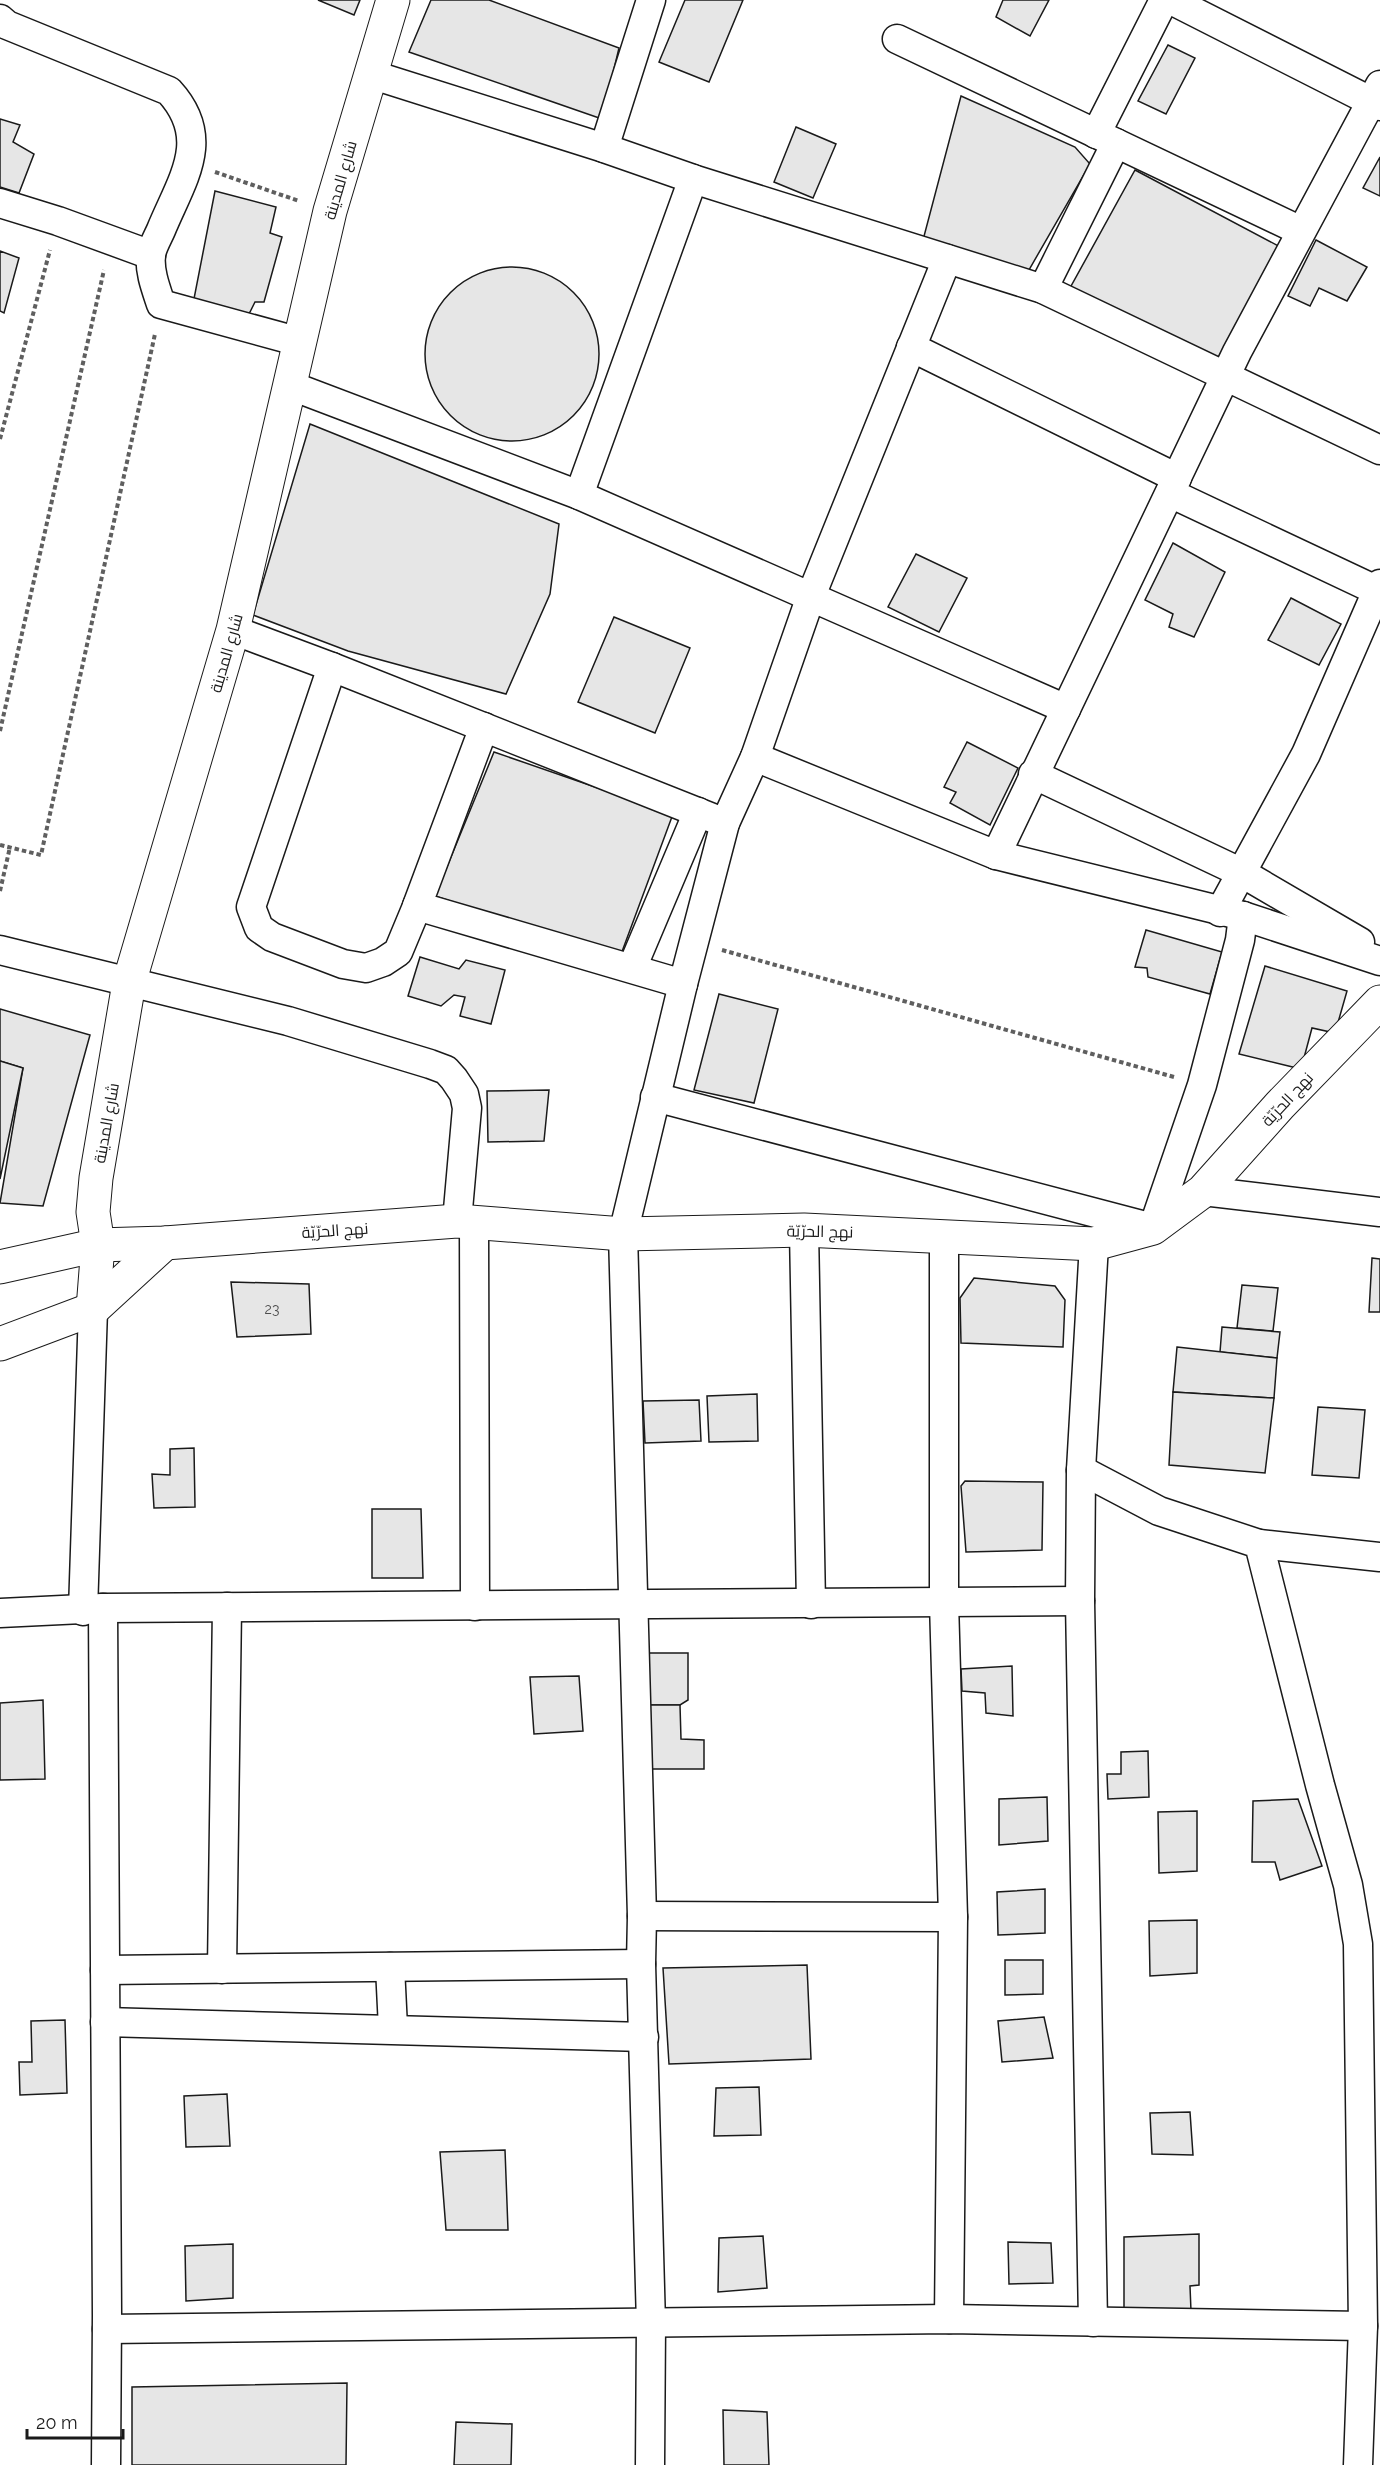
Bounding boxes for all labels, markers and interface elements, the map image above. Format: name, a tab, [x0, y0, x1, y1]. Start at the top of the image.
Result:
street label: شارع المدينة	[320, 138, 363, 222]
street label: شارع المدينة	[206, 611, 249, 695]
street label: نهج الحرّيّة	[1258, 1068, 1319, 1132]
street label: شارع المدينة	[90, 1081, 125, 1165]
street label: نهج الحرّيّة	[301, 1219, 369, 1244]
street label: نهج الحرّيّة	[786, 1221, 854, 1244]
house number: 23	[265, 1301, 279, 1317]
scale bar	[27, 2402, 123, 2440]
text: 20 m	[36, 2412, 78, 2433]

